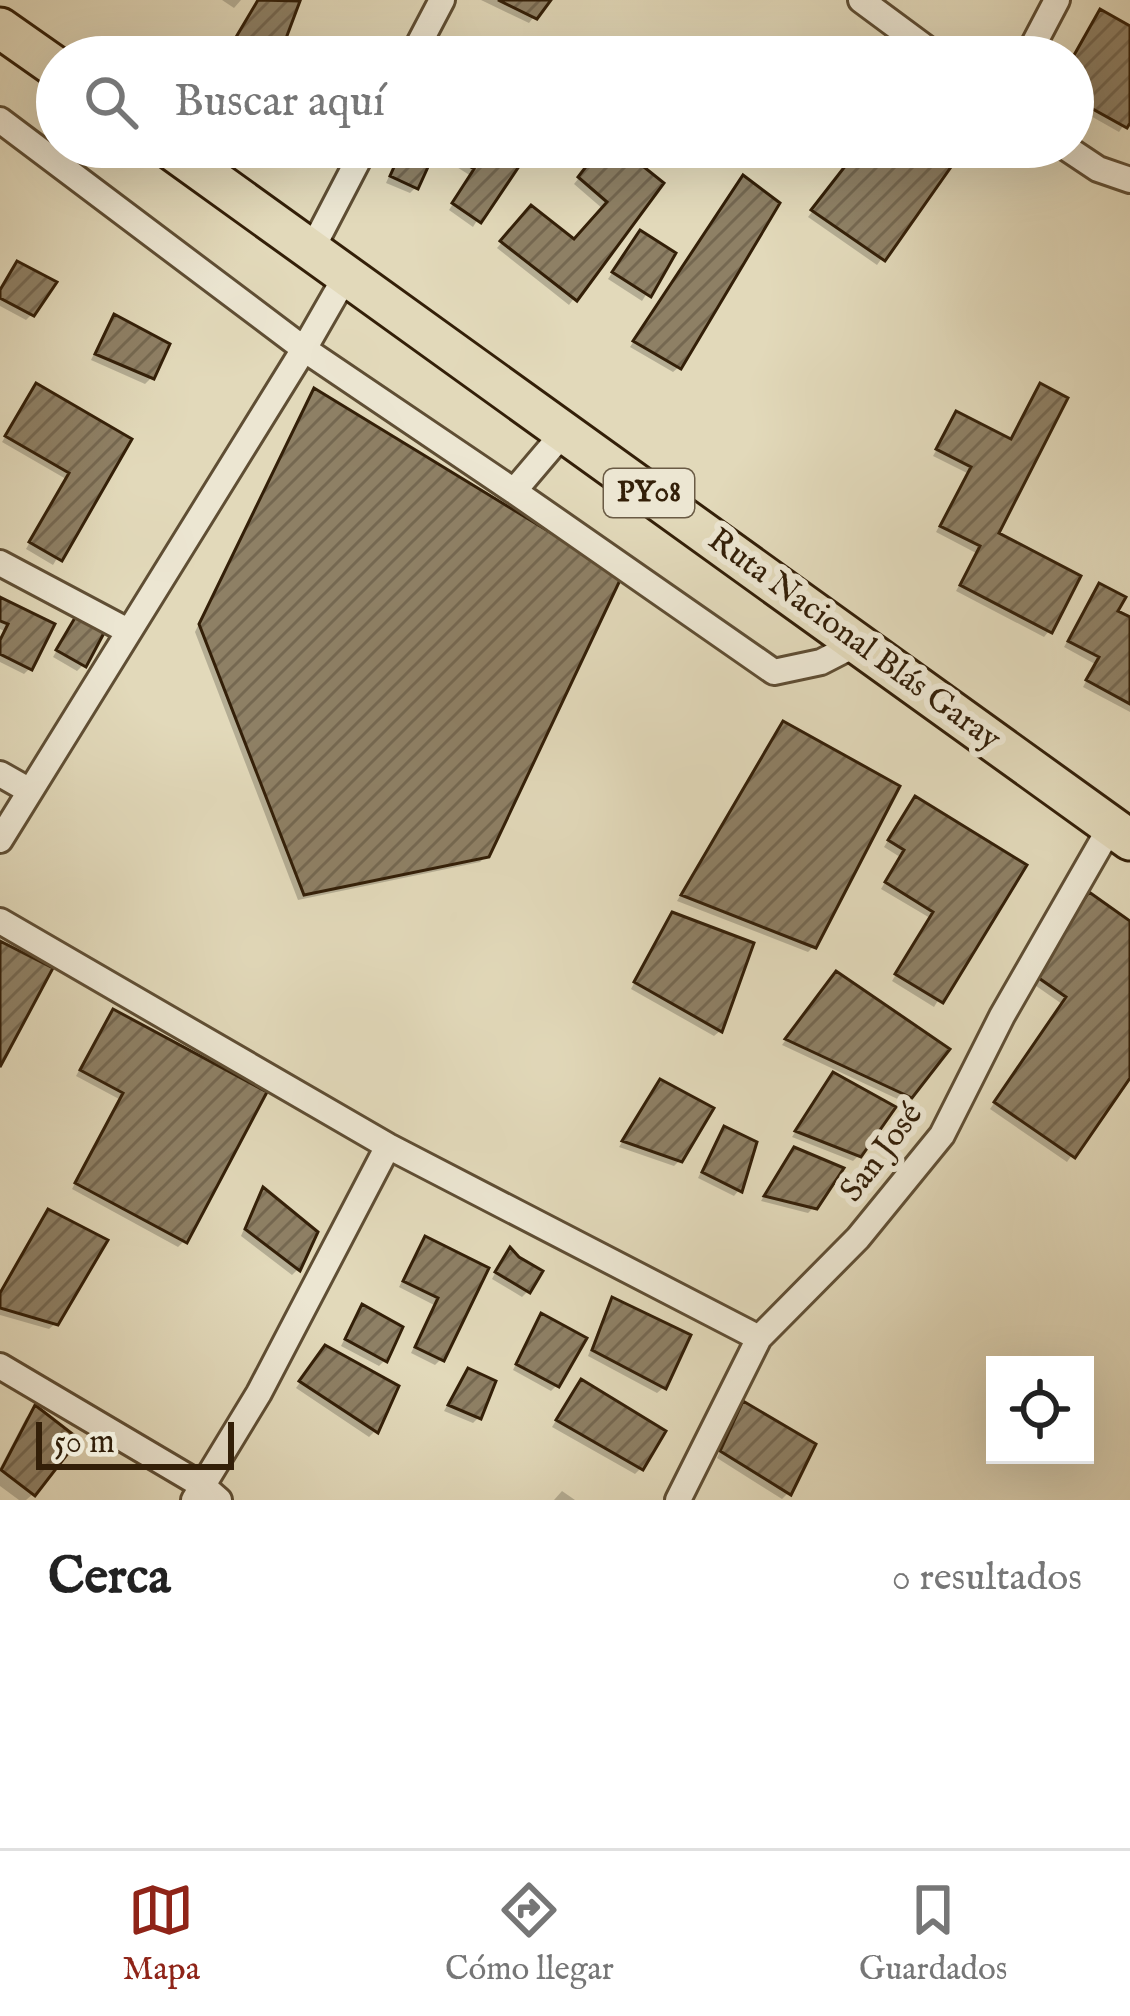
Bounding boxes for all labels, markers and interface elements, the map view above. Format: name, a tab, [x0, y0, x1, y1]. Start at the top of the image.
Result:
search box	[36, 36, 1094, 168]
icon: search	[78, 69, 144, 135]
text: Buscar aquí	[174, 74, 385, 131]
road number: PY08	[604, 469, 694, 517]
street label: Ruta Nacional Blás Garay	[699, 520, 1009, 761]
street label: San José	[831, 1095, 933, 1211]
map controls	[986, 1356, 1094, 1464]
button: locate	[986, 1356, 1094, 1464]
scale bar	[36, 1416, 234, 1469]
text: 50 m	[54, 1422, 115, 1464]
text: Cerca	[48, 1546, 171, 1611]
text: 0 resultados	[892, 1554, 1082, 1603]
tab: Mapa	[122, 1877, 200, 1991]
tab: Cómo llegar	[445, 1877, 614, 1991]
tab: Guardados	[859, 1877, 1007, 1991]

